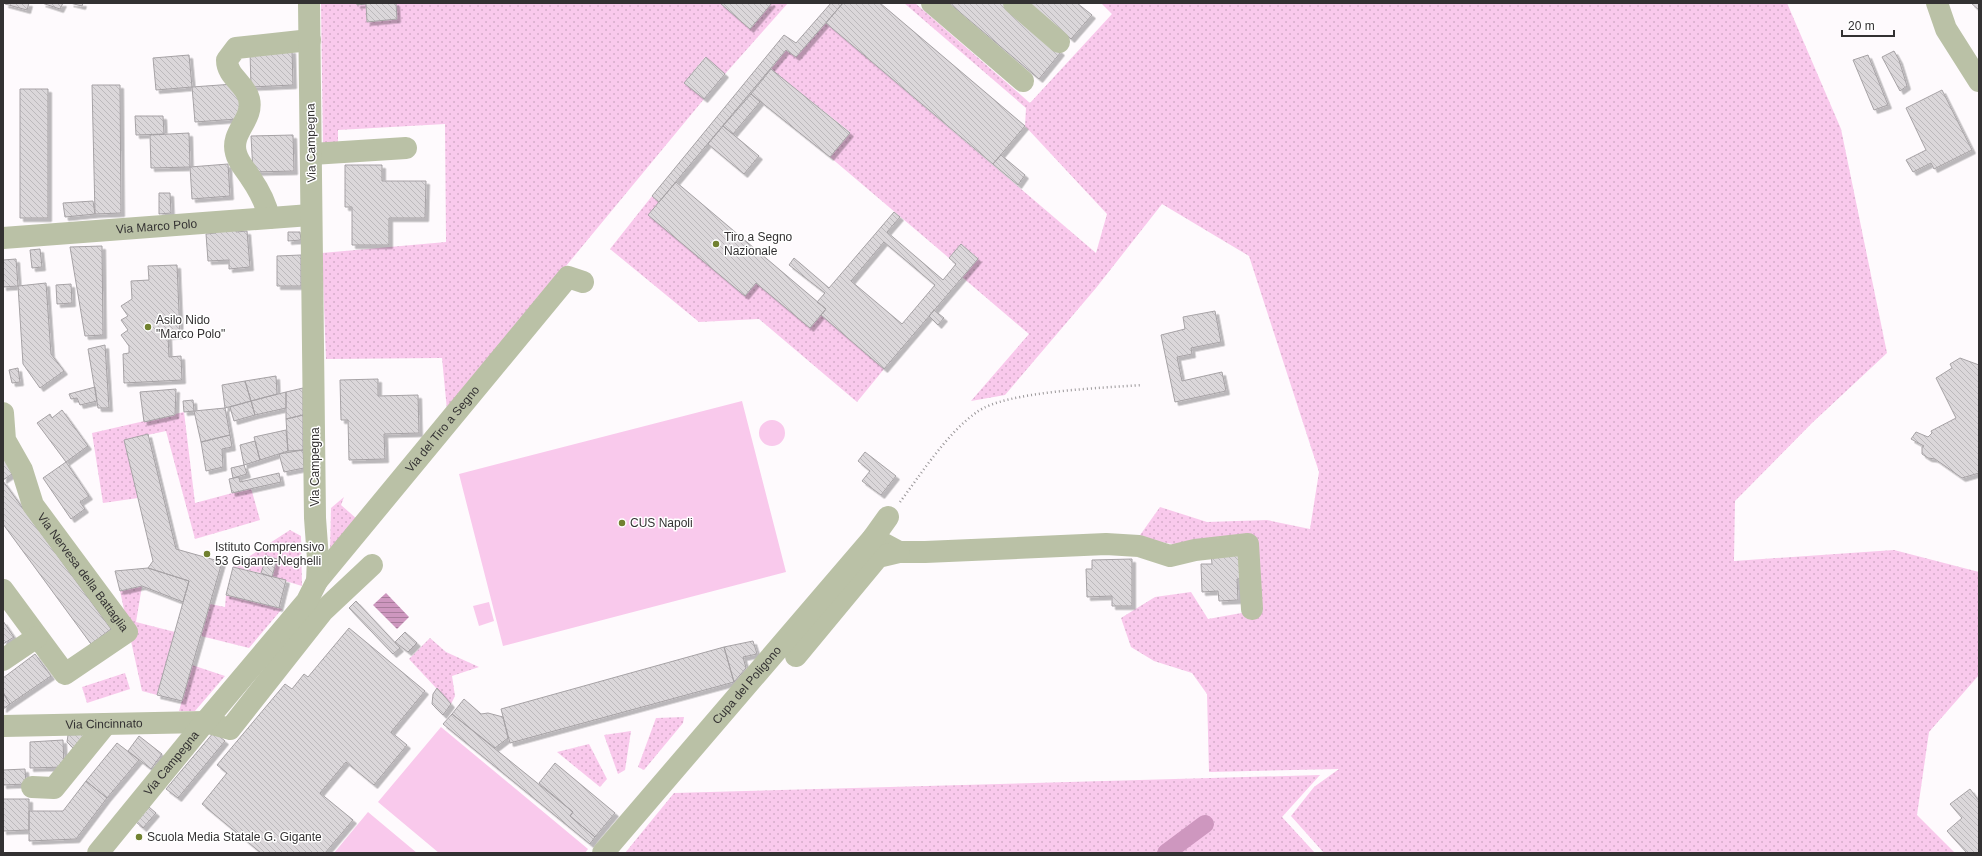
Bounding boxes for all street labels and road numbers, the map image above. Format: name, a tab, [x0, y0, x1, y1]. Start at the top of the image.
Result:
street label: Via Campegna	[303, 103, 319, 183]
street label: Via Marco Polo	[116, 216, 198, 237]
street label: Via del Tiro a Segno	[403, 383, 482, 475]
street label: Via Campegna	[308, 427, 322, 507]
street label: Via Nervesa della Battaglia	[34, 510, 132, 635]
street label: Cupa del Poligono	[710, 643, 784, 727]
street label: Via Cincinnato	[65, 716, 143, 732]
street label: Via Campegna	[141, 728, 202, 798]

